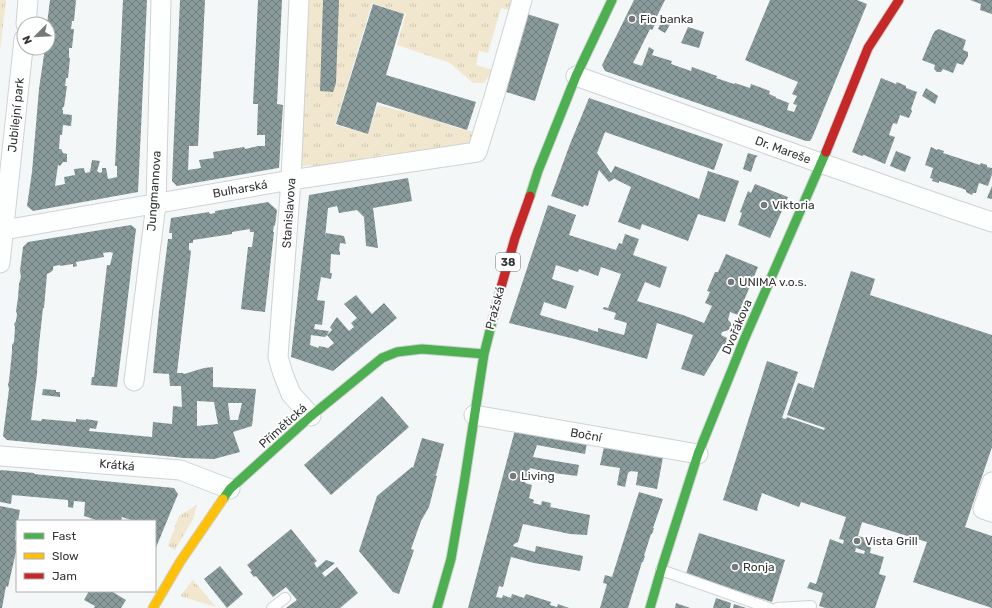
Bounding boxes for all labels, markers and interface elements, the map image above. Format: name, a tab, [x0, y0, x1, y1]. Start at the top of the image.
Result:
place label: Fio banka	[640, 12, 693, 26]
marker: Fio banka	[627, 14, 637, 24]
north arrow	[16, 16, 56, 56]
text: N	[20, 34, 35, 46]
street label: Jubilejní park	[5, 76, 27, 153]
street label: Dr. Mareše	[753, 133, 813, 167]
street label: Jungmannova	[144, 150, 164, 232]
street label: Bulharská	[211, 177, 269, 201]
street label: Stanislavova	[280, 177, 298, 249]
place label: Viktoria	[772, 198, 815, 212]
marker: Viktoria	[759, 200, 769, 210]
road number: 38	[496, 253, 520, 271]
place label: UNIMA v.o.s.	[739, 275, 807, 289]
marker: UNIMA v.o.s.	[726, 277, 736, 287]
street label: Pražská	[483, 285, 507, 331]
street label: Dvořákova	[719, 297, 755, 357]
street label: Přímětická	[256, 401, 310, 451]
street label: Boční	[569, 425, 604, 445]
street label: Krátká	[99, 456, 135, 474]
place label: Living	[521, 469, 555, 483]
marker: Living	[508, 471, 518, 481]
legend	[16, 520, 156, 592]
text: Fast	[52, 529, 76, 543]
place label: Vista Grill	[865, 534, 918, 548]
marker: Vista Grill	[852, 536, 862, 546]
text: Slow	[52, 549, 79, 563]
place label: Ronja	[743, 560, 775, 574]
marker: Ronja	[730, 562, 740, 572]
text: Jam	[52, 569, 77, 583]

